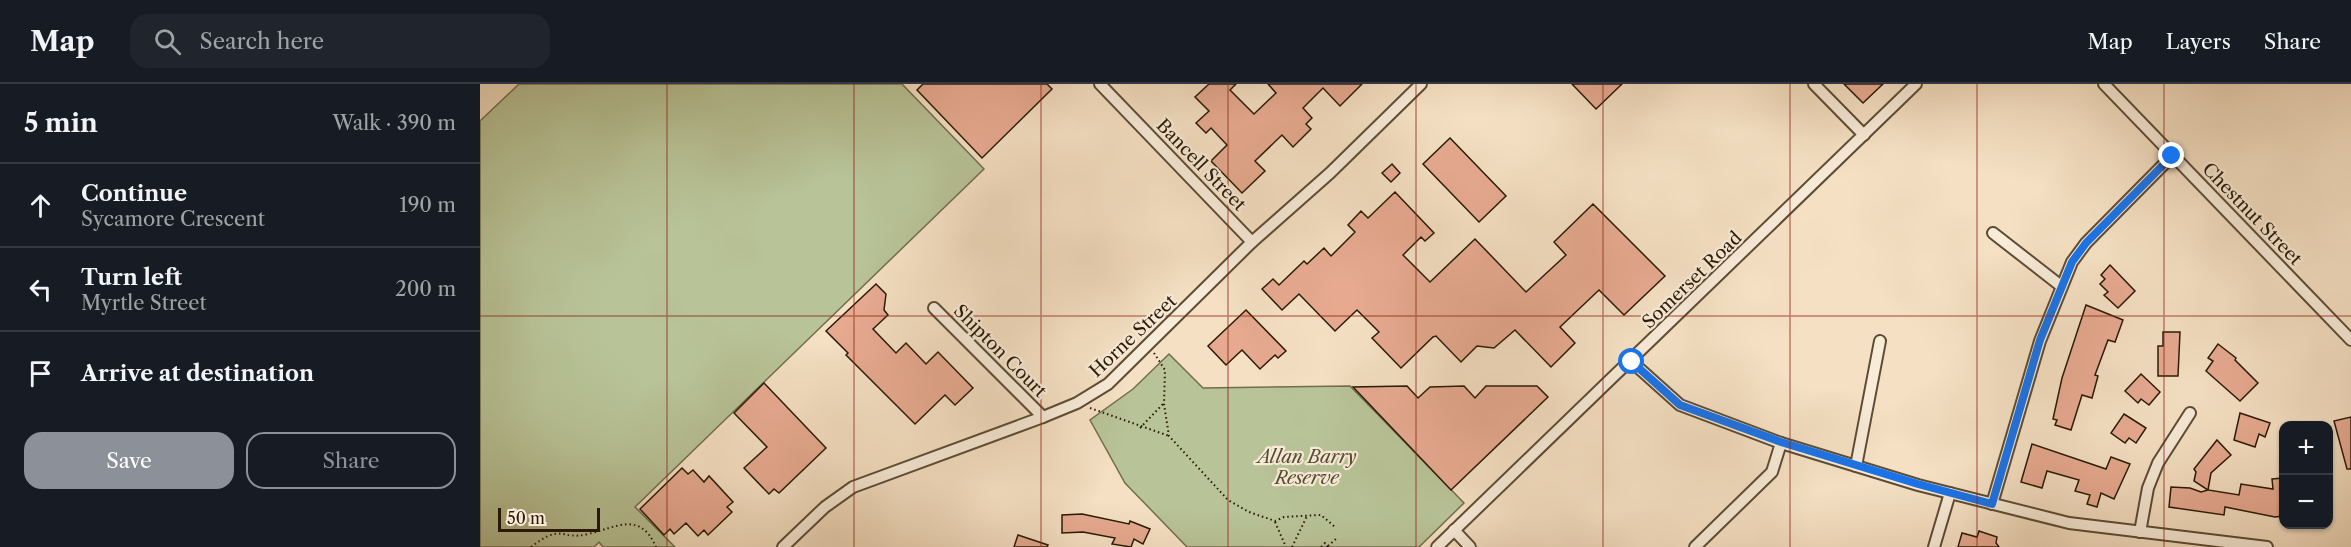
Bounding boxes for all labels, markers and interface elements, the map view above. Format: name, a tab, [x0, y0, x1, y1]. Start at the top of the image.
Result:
search box	[130, 14, 550, 68]
text: Map	[30, 24, 94, 58]
icon: search	[151, 25, 184, 58]
text: Search here	[199, 28, 324, 55]
text: Map	[2088, 29, 2133, 54]
text: Layers	[2166, 29, 2231, 54]
text: Share	[2264, 29, 2321, 54]
text: 5 min	[24, 107, 98, 139]
text: Walk · 390 m	[333, 111, 456, 135]
street label: Bancell Street	[1152, 114, 1251, 216]
route end	[2158, 142, 2184, 168]
street label: Chestnut Street	[2198, 158, 2307, 270]
text: Continue	[81, 180, 187, 207]
icon: ahead	[24, 189, 57, 222]
text: 190 m	[399, 193, 456, 217]
text: Sycamore Crescent	[81, 207, 265, 231]
street label: Somerset Road	[1638, 227, 1746, 333]
text: Turn left	[81, 264, 182, 291]
icon: left	[24, 273, 57, 306]
text: 200 m	[395, 277, 456, 301]
street label: Horne Street	[1085, 290, 1181, 382]
text: Myrtle Street	[81, 291, 207, 315]
street label: Shipton Court	[949, 300, 1051, 402]
route start	[1618, 348, 1644, 374]
icon: arrive	[24, 357, 57, 390]
text: Arrive at destination	[81, 360, 314, 387]
map controls	[2279, 421, 2333, 529]
button: +	[2279, 421, 2333, 475]
button: Save	[24, 432, 234, 489]
button: Share	[246, 432, 456, 489]
park label: Allan Barry Reserve	[1254, 446, 1357, 489]
button: −	[2279, 475, 2333, 529]
scale bar	[498, 505, 600, 532]
text: 50 m	[507, 508, 545, 528]

